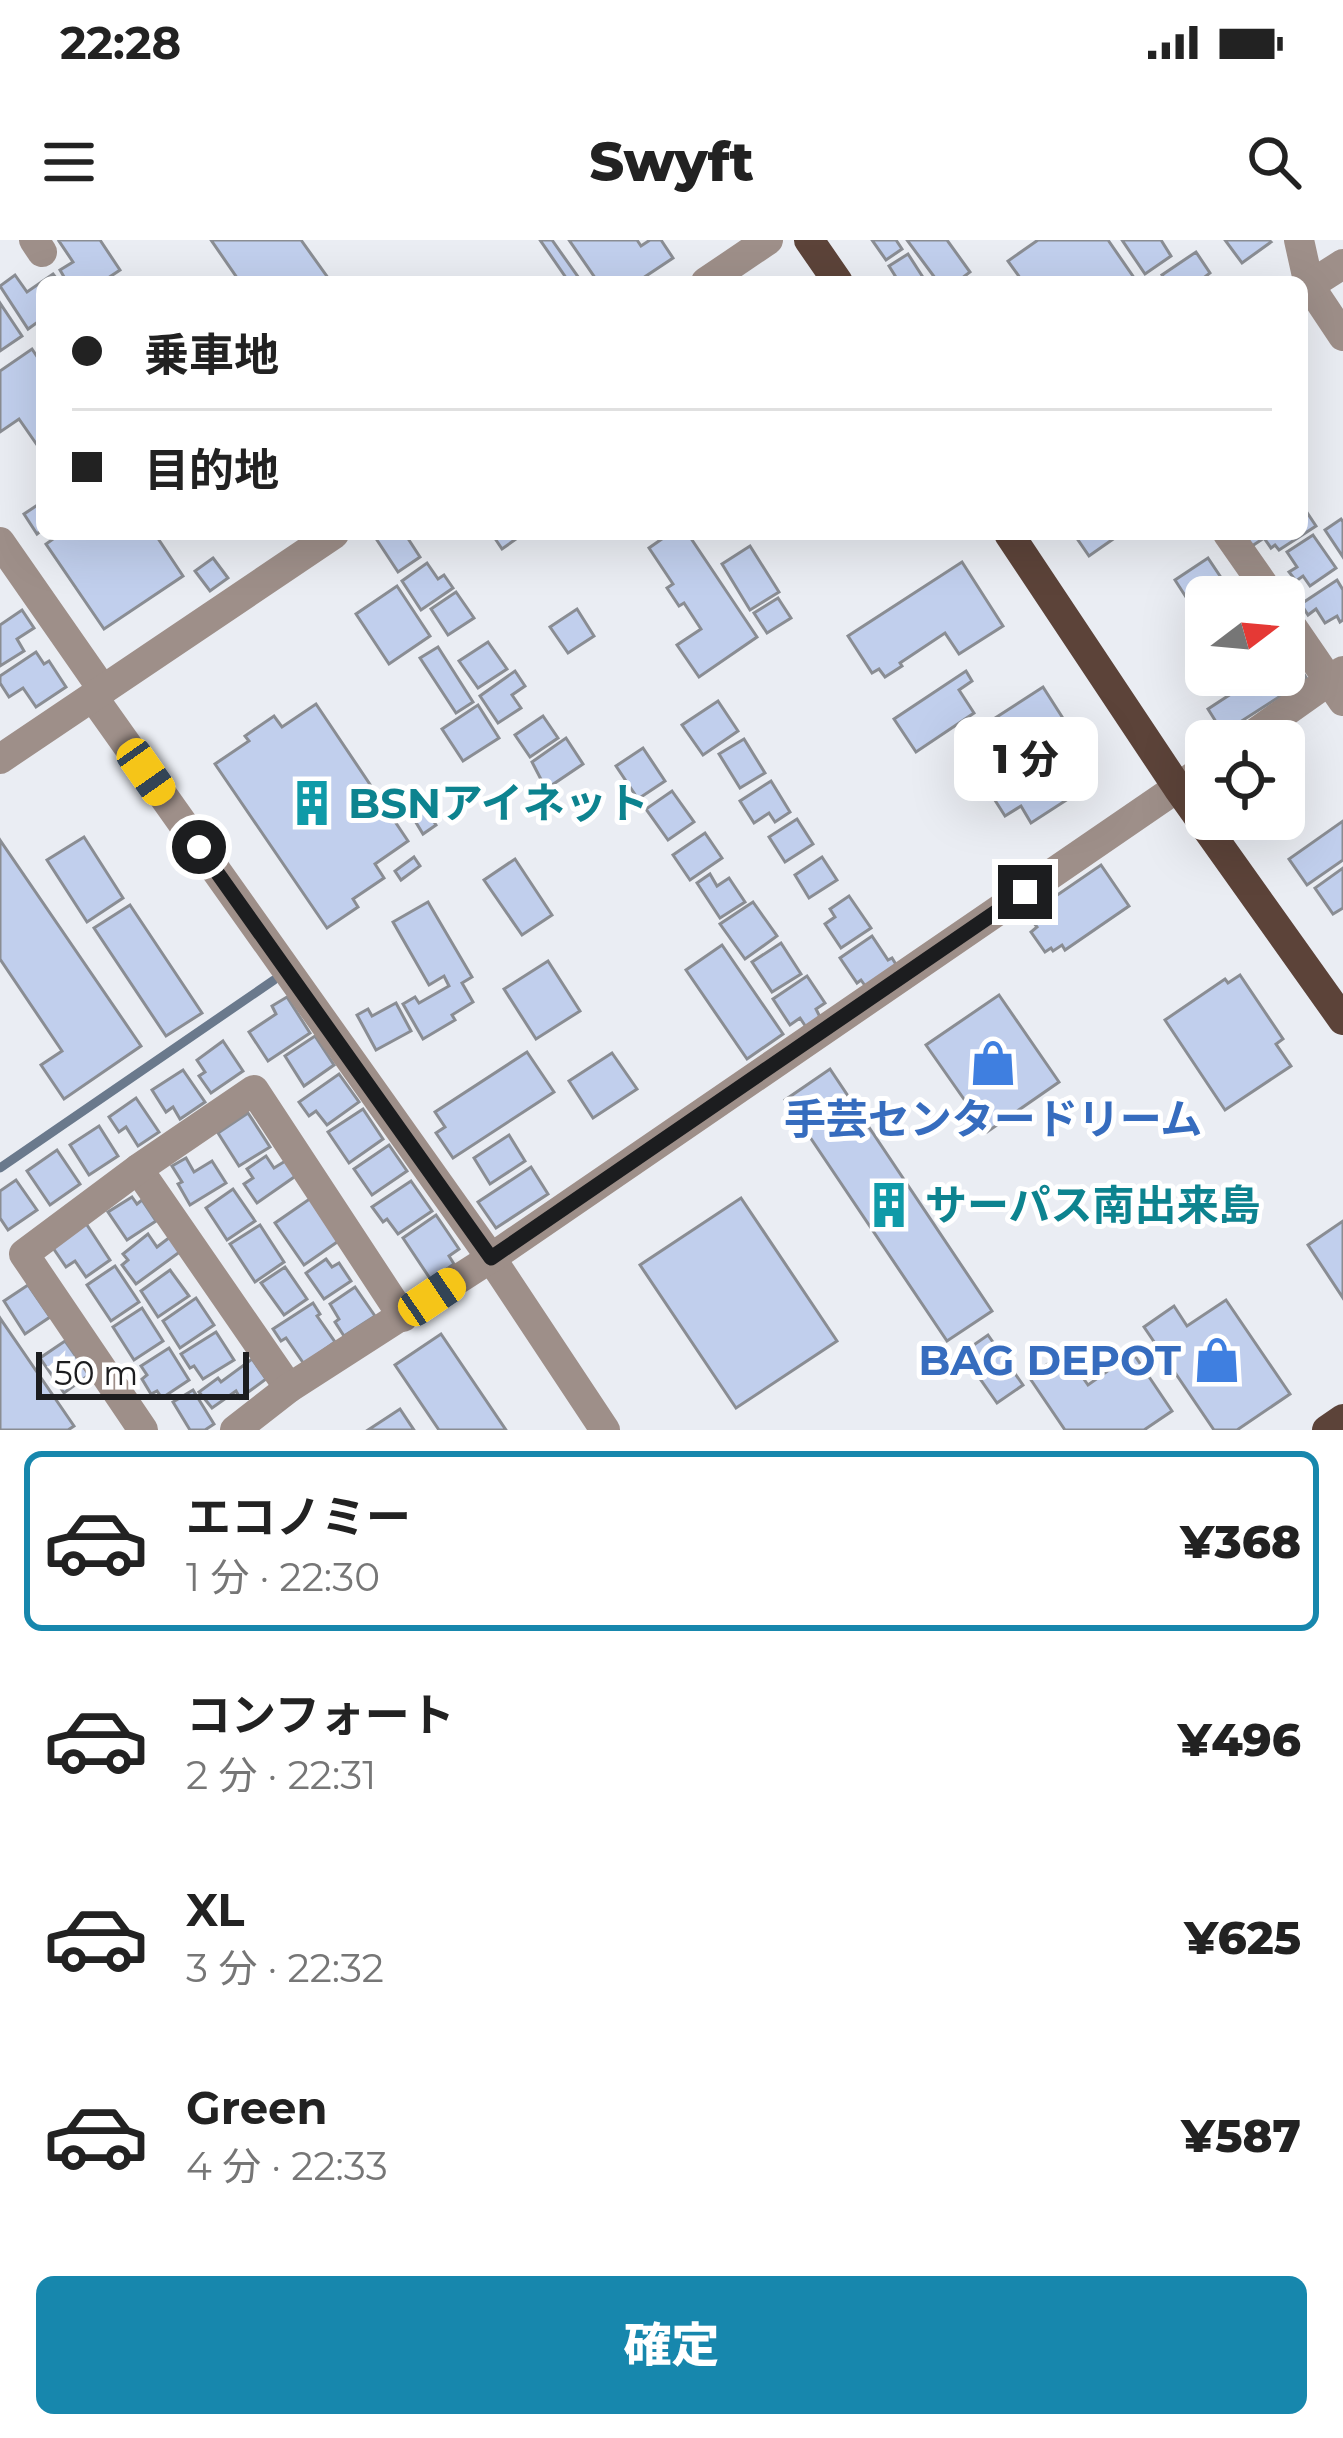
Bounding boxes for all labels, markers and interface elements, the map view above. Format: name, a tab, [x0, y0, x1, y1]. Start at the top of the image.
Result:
text: 22:28	[60, 15, 181, 70]
icon: menu	[36, 129, 102, 195]
text: Swyft	[589, 129, 754, 195]
icon: search	[1241, 129, 1307, 195]
text: 乗車地	[144, 327, 279, 382]
text: 目的地	[144, 442, 279, 497]
north arrow	[1185, 576, 1305, 696]
map controls	[1185, 576, 1305, 840]
callout: 1 分	[953, 718, 1097, 802]
button: locate	[1185, 720, 1305, 840]
car	[111, 732, 181, 812]
text: 1 分	[993, 735, 1059, 783]
place label: BSNアイネット	[348, 777, 649, 829]
building icon: BSNアイネット	[287, 778, 337, 828]
route start	[172, 820, 226, 874]
route end	[998, 865, 1052, 919]
shop icon: 手芸センタードリーム	[968, 1038, 1018, 1088]
place label: 手芸センタードリーム	[784, 1093, 1202, 1145]
place label: サーパス南出来島	[925, 1179, 1261, 1231]
building icon: サーパス南出来島	[864, 1180, 914, 1230]
car	[392, 1262, 472, 1332]
place label: BAG DEPOT	[918, 1334, 1181, 1386]
shop icon: BAG DEPOT	[1192, 1335, 1242, 1385]
scale bar	[36, 1346, 249, 1399]
text: 50 m	[54, 1353, 138, 1393]
icon: car	[42, 1487, 150, 1595]
text: エコノミー	[186, 1489, 411, 1544]
text: ¥368	[1180, 1514, 1301, 1569]
text: 1 分 · 22:30	[186, 1553, 380, 1601]
icon: car	[42, 1685, 150, 1793]
text: コンフォート	[186, 1687, 455, 1742]
text: ¥496	[1178, 1712, 1301, 1767]
text: 2 分 · 22:31	[186, 1751, 376, 1799]
text: XL	[186, 1882, 244, 1937]
icon: car	[42, 1883, 150, 1991]
text: ¥625	[1184, 1910, 1301, 1965]
text: 3 分 · 22:32	[186, 1944, 384, 1992]
text: Green	[186, 2080, 328, 2135]
icon: car	[42, 2081, 150, 2189]
text: ¥587	[1181, 2108, 1301, 2163]
text: 4 分 · 22:33	[186, 2142, 388, 2190]
button: 確定	[36, 2276, 1307, 2414]

